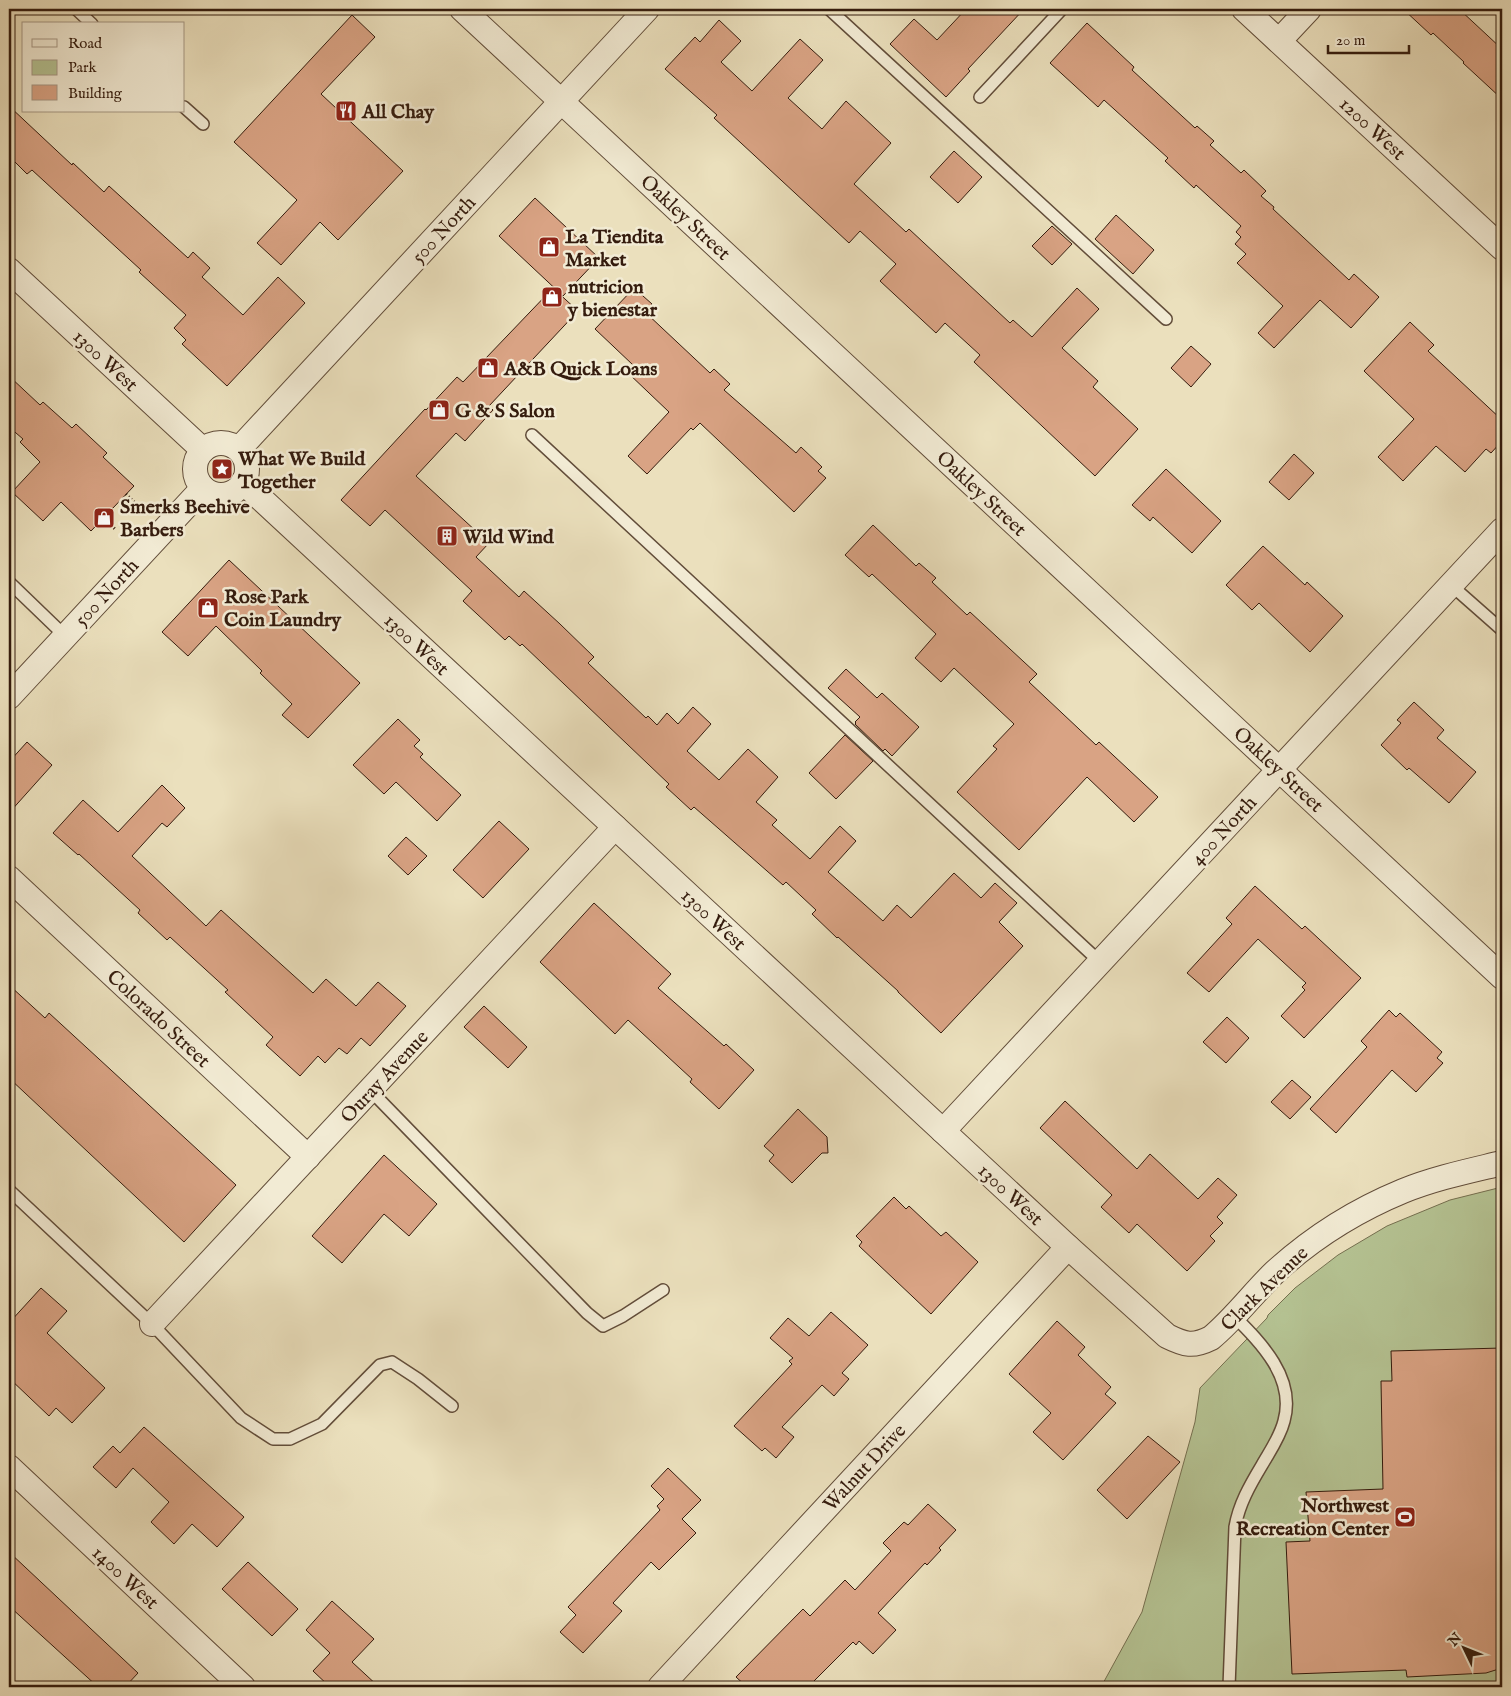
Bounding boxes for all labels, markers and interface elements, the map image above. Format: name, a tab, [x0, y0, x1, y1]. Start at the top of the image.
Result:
legend	[22, 22, 185, 112]
scale bar	[1328, 22, 1410, 54]
text: 20 m	[1336, 31, 1366, 50]
text: Road	[68, 34, 103, 53]
text: Park	[68, 58, 98, 77]
text: Building	[68, 84, 123, 103]
street label: 1200 West	[1333, 92, 1411, 166]
restaurant icon: All Chay	[334, 99, 358, 123]
place label: All Chay	[361, 100, 435, 125]
street label: Oakley Street	[635, 170, 735, 266]
street label: 500 North	[406, 191, 482, 269]
place label: La Tiendita Market	[565, 225, 664, 273]
shop icon: La Tiendita Market	[537, 235, 561, 259]
place label: nutricion y bienestar	[567, 275, 658, 323]
shop icon: nutricion y bienestar	[540, 285, 564, 309]
street label: 1300 West	[67, 325, 143, 398]
shop icon: A&B Quick Loans	[476, 356, 500, 380]
place label: A&B Quick Loans	[503, 357, 657, 382]
shop icon: G & S Salon	[427, 398, 451, 422]
place label: G & S Salon	[455, 399, 555, 424]
street label: Oakley Street	[931, 446, 1031, 542]
place label: What We Build Together	[237, 447, 366, 495]
place icon: What We Build Together	[210, 457, 234, 481]
place label: Smerks Beehive Barbers	[120, 495, 250, 543]
shop icon: Smerks Beehive Barbers	[92, 506, 116, 530]
building icon: Wild Wind	[435, 524, 459, 548]
place label: Wild Wind	[462, 525, 555, 550]
street label: 500 North	[69, 554, 145, 632]
place label: Rose Park Coin Laundry	[224, 585, 342, 633]
shop icon: Rose Park Coin Laundry	[196, 596, 220, 620]
street label: 1300 West	[378, 609, 454, 682]
street label: Oakley Street	[1228, 722, 1328, 818]
street label: 400 North	[1186, 791, 1263, 871]
street label: 1300 West	[675, 884, 751, 957]
street label: Colorado Street	[101, 965, 215, 1074]
street label: Ouray Avenue	[336, 1025, 434, 1129]
street label: 1300 West	[972, 1159, 1048, 1232]
street label: Clark Avenue	[1216, 1241, 1314, 1337]
street label: Walnut Drive	[818, 1419, 912, 1517]
place label: Northwest Recreation Center	[1236, 1494, 1390, 1542]
sports icon: Northwest Recreation Center	[1393, 1505, 1417, 1529]
street label: 1400 West	[86, 1541, 164, 1615]
north arrow	[1438, 1624, 1488, 1674]
text: N	[1444, 1629, 1466, 1651]

